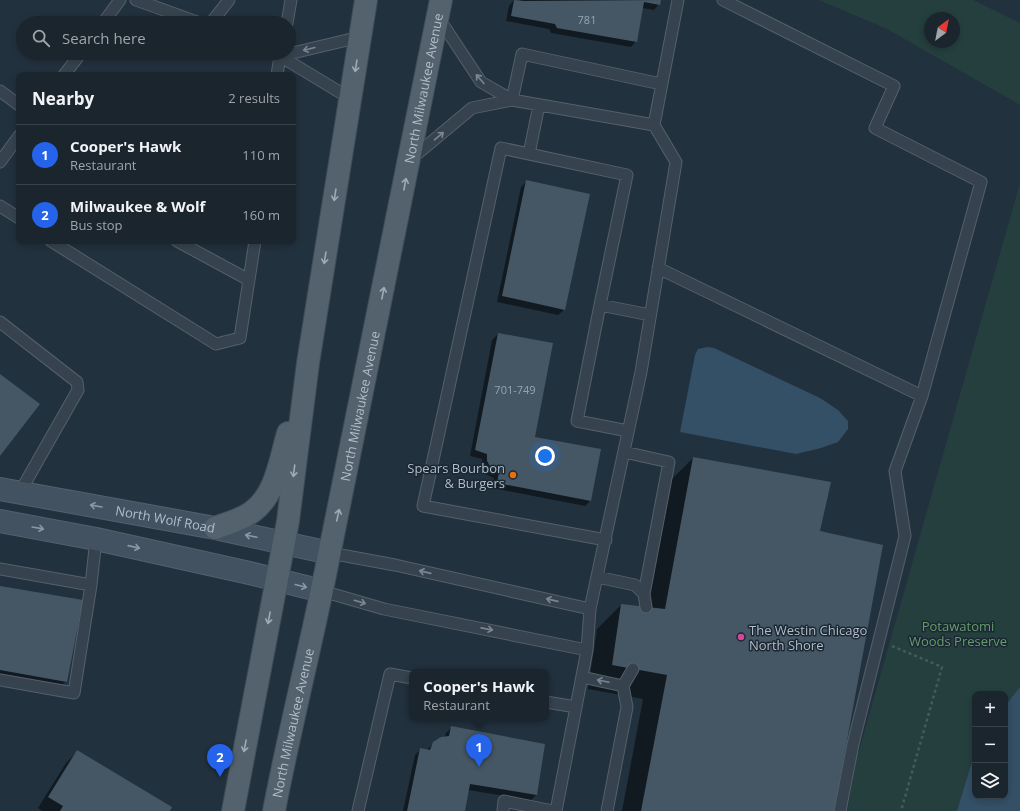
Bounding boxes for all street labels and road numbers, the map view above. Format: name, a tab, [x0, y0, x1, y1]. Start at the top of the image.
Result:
street label: North Milwaukee Avenue	[400, 12, 447, 165]
street label: North Milwaukee Avenue	[336, 329, 384, 483]
street label: North Wolf Road	[114, 501, 217, 537]
street label: North Milwaukee Avenue	[268, 646, 318, 799]

